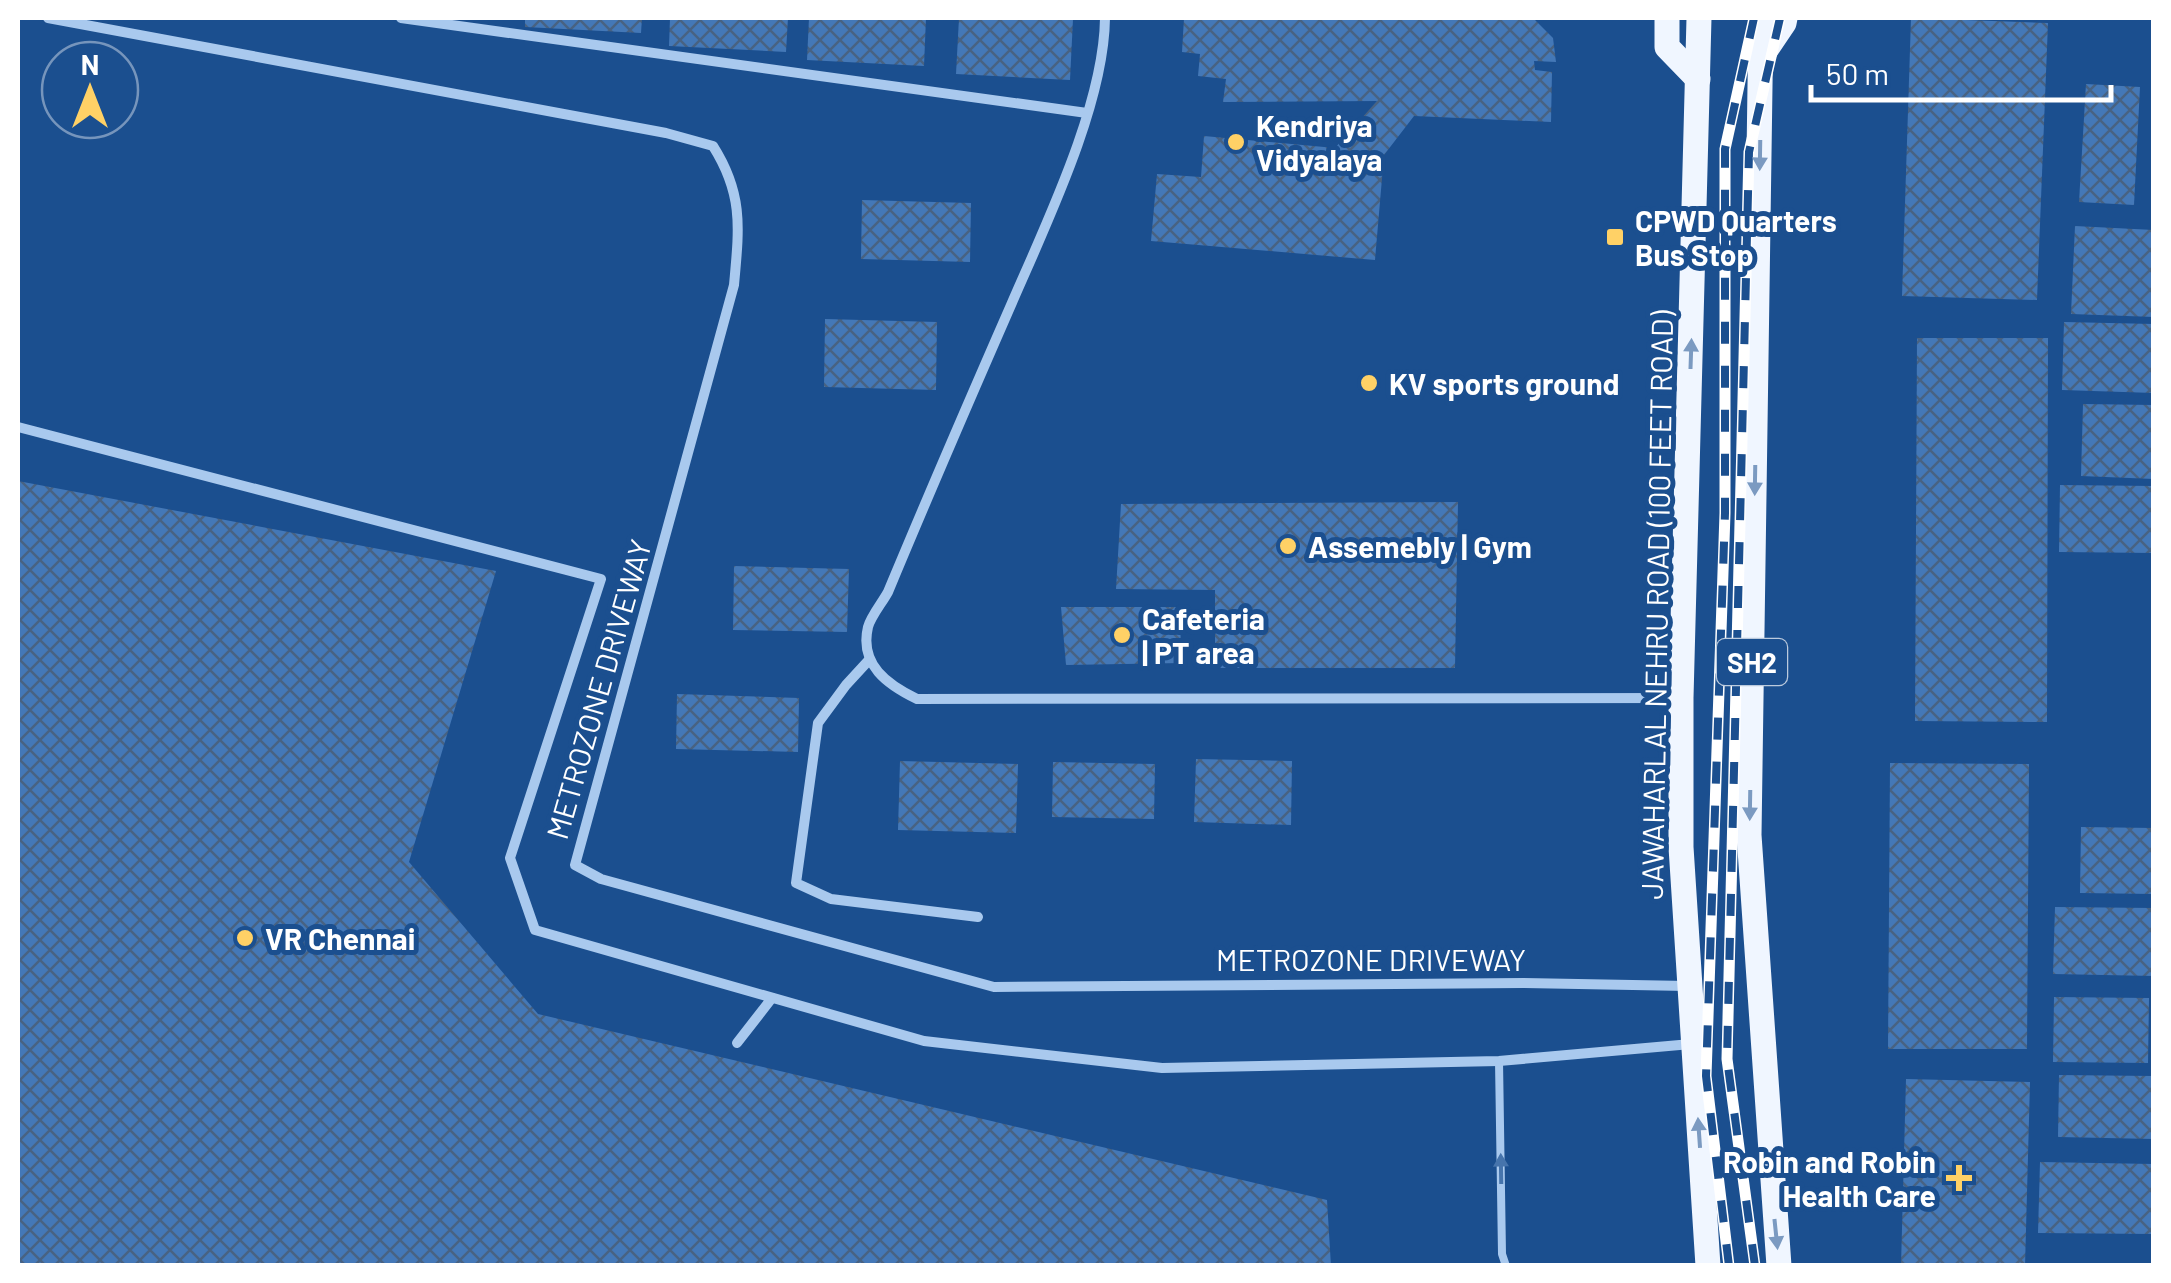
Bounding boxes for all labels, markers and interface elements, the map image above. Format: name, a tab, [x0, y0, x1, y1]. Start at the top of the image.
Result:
north arrow	[40, 40, 140, 140]
scale bar	[1811, 40, 2111, 102]
text: N	[81, 47, 99, 81]
text: 50 m	[1826, 55, 1889, 91]
place label: Kendriya Vidyalaya	[1256, 107, 1382, 177]
marker: Kendriya Vidyalaya	[1225, 131, 1247, 153]
one-way arrow	[1751, 139, 1767, 171]
place label: CPWD Quarters Bus Stop	[1635, 202, 1837, 272]
marker: CPWD Quarters Bus Stop	[1604, 226, 1626, 248]
street label: JAWAHARLAL NEHRU ROAD (100 FEET ROAD)	[1633, 310, 1679, 900]
one-way arrow	[1683, 337, 1699, 369]
place label: KV sports ground	[1389, 365, 1619, 401]
marker: KV sports ground	[1358, 372, 1380, 394]
one-way arrow	[1747, 464, 1763, 496]
place label: Assemebly | Gym	[1308, 528, 1532, 564]
street label: METROZONE DRIVEWAY	[538, 535, 658, 843]
marker: Assemebly | Gym	[1277, 535, 1299, 557]
place label: Cafeteria | PT area	[1142, 600, 1265, 670]
marker: Cafeteria | PT area	[1111, 624, 1133, 646]
road number: SH2	[1717, 639, 1787, 685]
one-way arrow	[1742, 789, 1758, 821]
place label: VR Chennai	[265, 920, 415, 956]
marker: VR Chennai	[234, 927, 256, 949]
street label: METROZONE DRIVEWAY	[1216, 941, 1526, 977]
one-way arrow	[1690, 1117, 1706, 1149]
place label: Robin and Robin Health Care	[1723, 1143, 1936, 1213]
one-way arrow	[1493, 1152, 1509, 1184]
marker: Robin and Robin Health Care	[1946, 1165, 1972, 1191]
one-way arrow	[1768, 1218, 1784, 1250]

